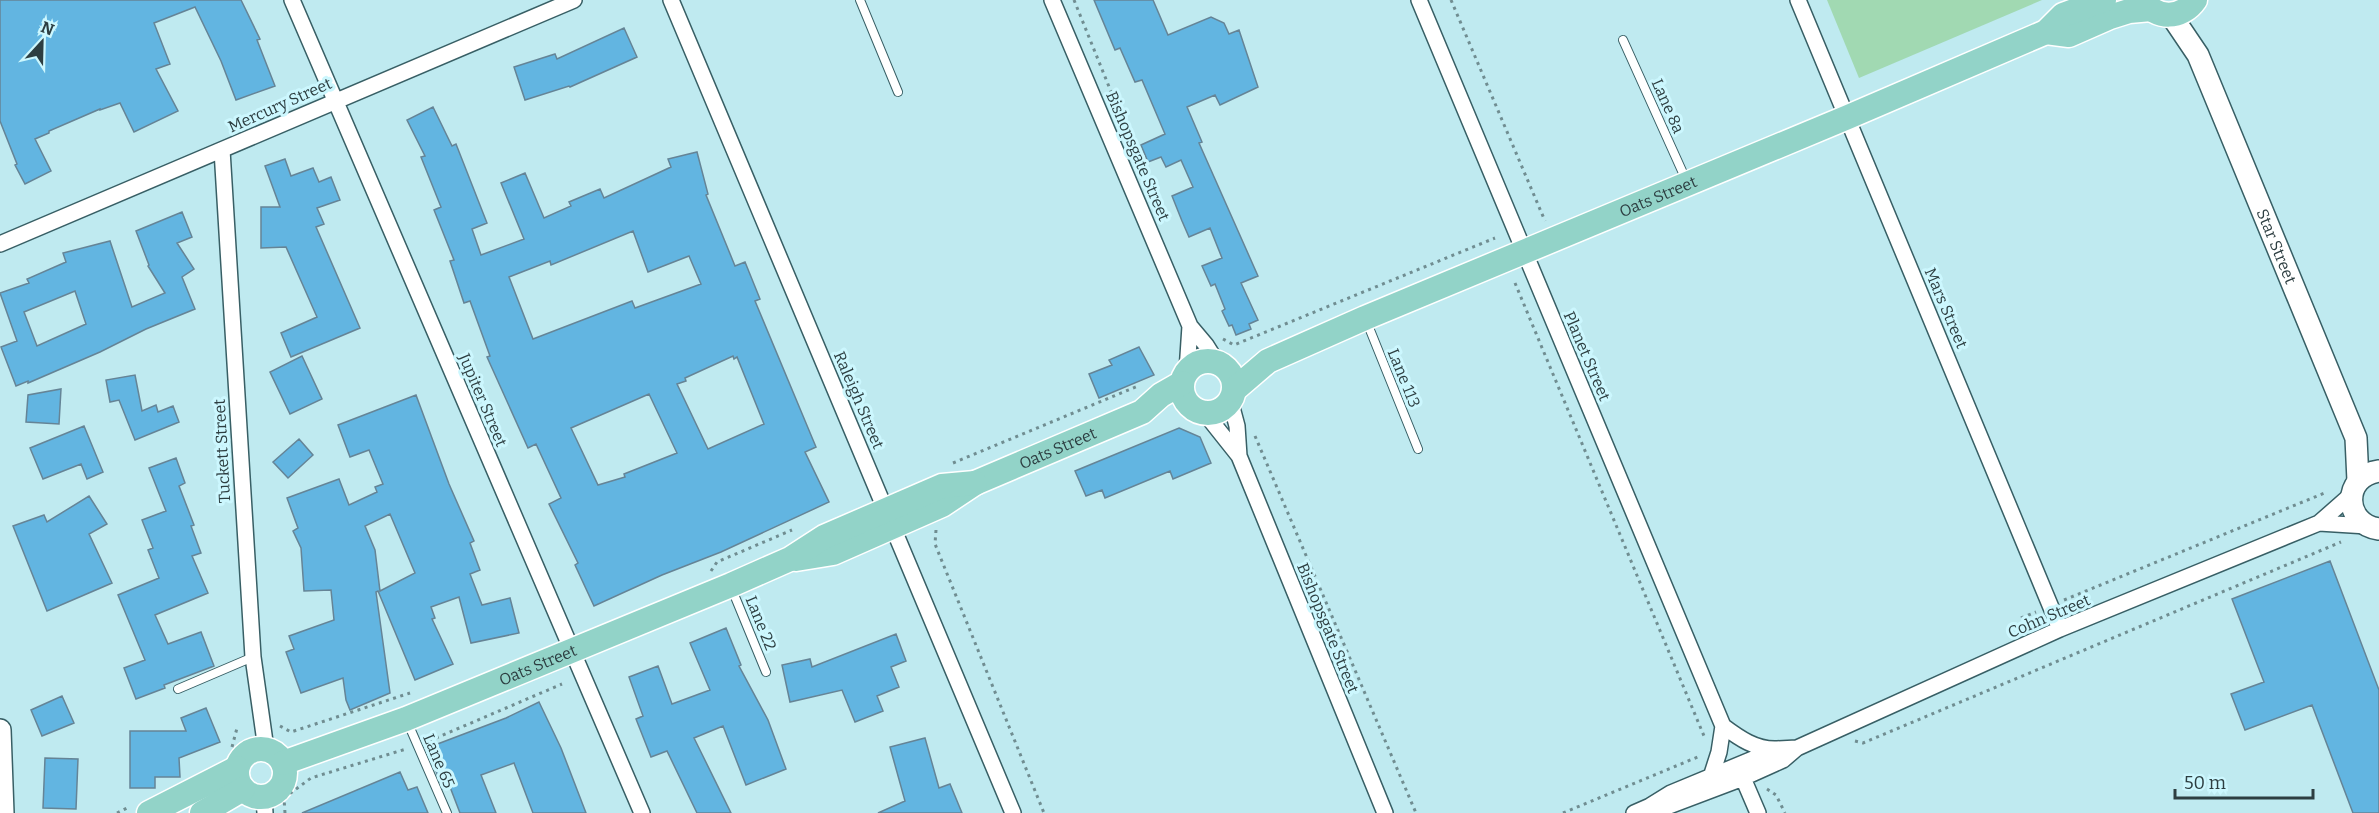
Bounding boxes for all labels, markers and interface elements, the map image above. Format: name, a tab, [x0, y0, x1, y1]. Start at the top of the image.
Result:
north arrow	[12, 12, 72, 72]
text: N	[38, 17, 57, 40]
street label: Mercury Street	[225, 74, 335, 136]
street label: Lane 8a	[1648, 76, 1688, 136]
street label: Bishopsgate Street	[1102, 88, 1174, 224]
street label: Oats Street	[1616, 172, 1700, 221]
street label: Star Street	[2253, 206, 2301, 287]
street label: Mars Street	[1921, 265, 1972, 351]
street label: Planet Street	[1560, 308, 1614, 404]
street label: Lane 113	[1384, 346, 1424, 410]
street label: Raleigh Street	[830, 348, 888, 452]
street label: Jupiter Street	[455, 350, 511, 450]
street label: Tuckett Street	[210, 398, 234, 503]
street label: Oats Street	[1016, 423, 1099, 473]
street label: Bishopsgate Street	[1293, 560, 1363, 696]
street label: Cohn Street	[2005, 590, 2093, 642]
street label: Lane 22	[742, 593, 780, 653]
street label: Oats Street	[496, 640, 579, 689]
street label: Lane 65	[419, 731, 459, 791]
scale bar	[2175, 762, 2313, 800]
text: 50 m	[2184, 772, 2226, 794]

